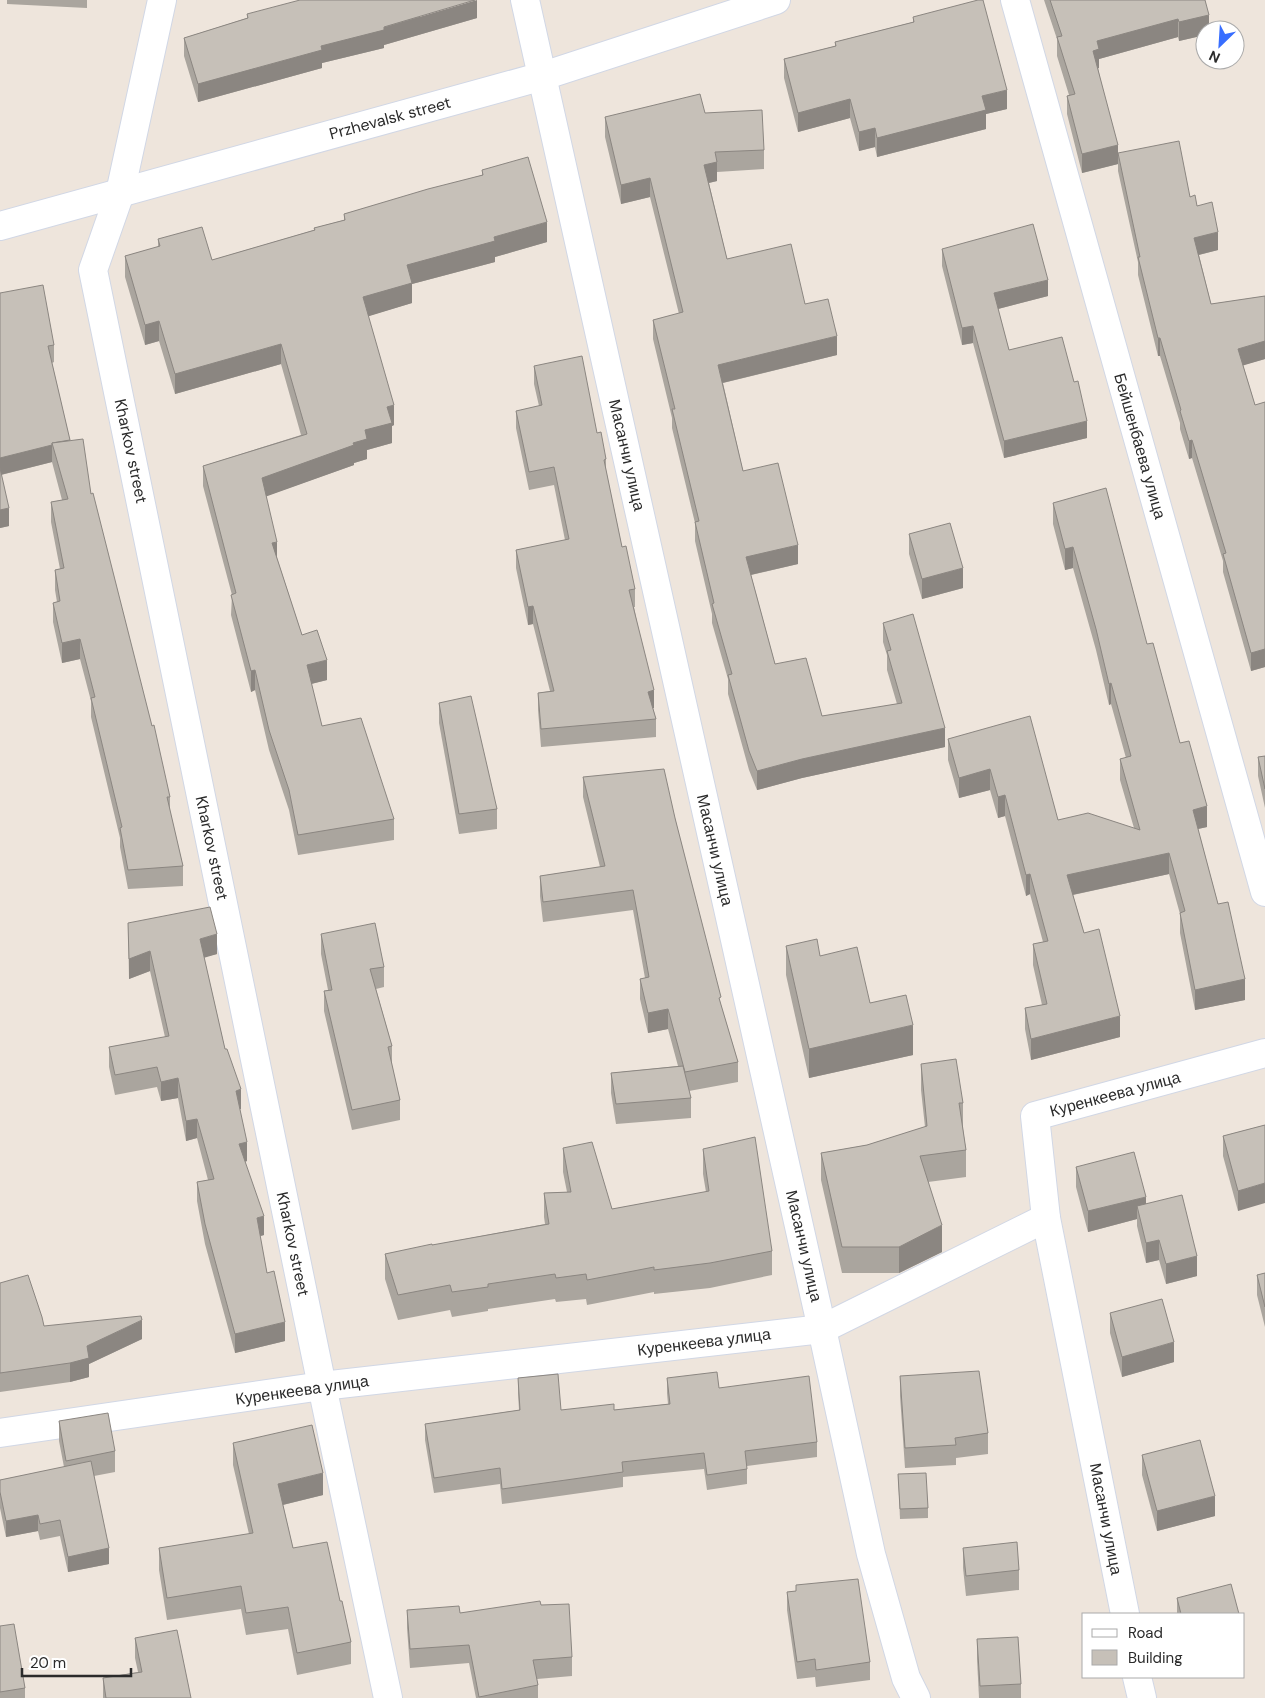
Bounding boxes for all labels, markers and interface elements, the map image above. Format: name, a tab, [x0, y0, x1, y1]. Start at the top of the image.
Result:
north arrow	[1195, 20, 1245, 70]
text: N	[1206, 46, 1223, 67]
street label: Przhevalsk street	[327, 92, 453, 144]
street label: Бейшенбаева улица	[1109, 371, 1171, 522]
street label: Kharkov street	[110, 397, 152, 505]
street label: Масанчи улица	[604, 397, 650, 513]
street label: Масанчи улица	[692, 792, 738, 908]
street label: Kharkov street	[191, 794, 233, 902]
street label: Куренкеева улица	[1047, 1066, 1183, 1122]
street label: Масанчи улица	[781, 1188, 827, 1304]
street label: Kharkov street	[272, 1190, 314, 1298]
street label: Куренкеева улица	[636, 1323, 772, 1361]
street label: Куренкеева улица	[234, 1370, 370, 1410]
street label: Масанчи улица	[1085, 1461, 1127, 1577]
legend	[1082, 1613, 1245, 1678]
text: Road	[1128, 1623, 1163, 1643]
scale bar	[22, 1646, 131, 1678]
text: Building	[1128, 1648, 1183, 1668]
text: 20 m	[30, 1653, 66, 1673]

